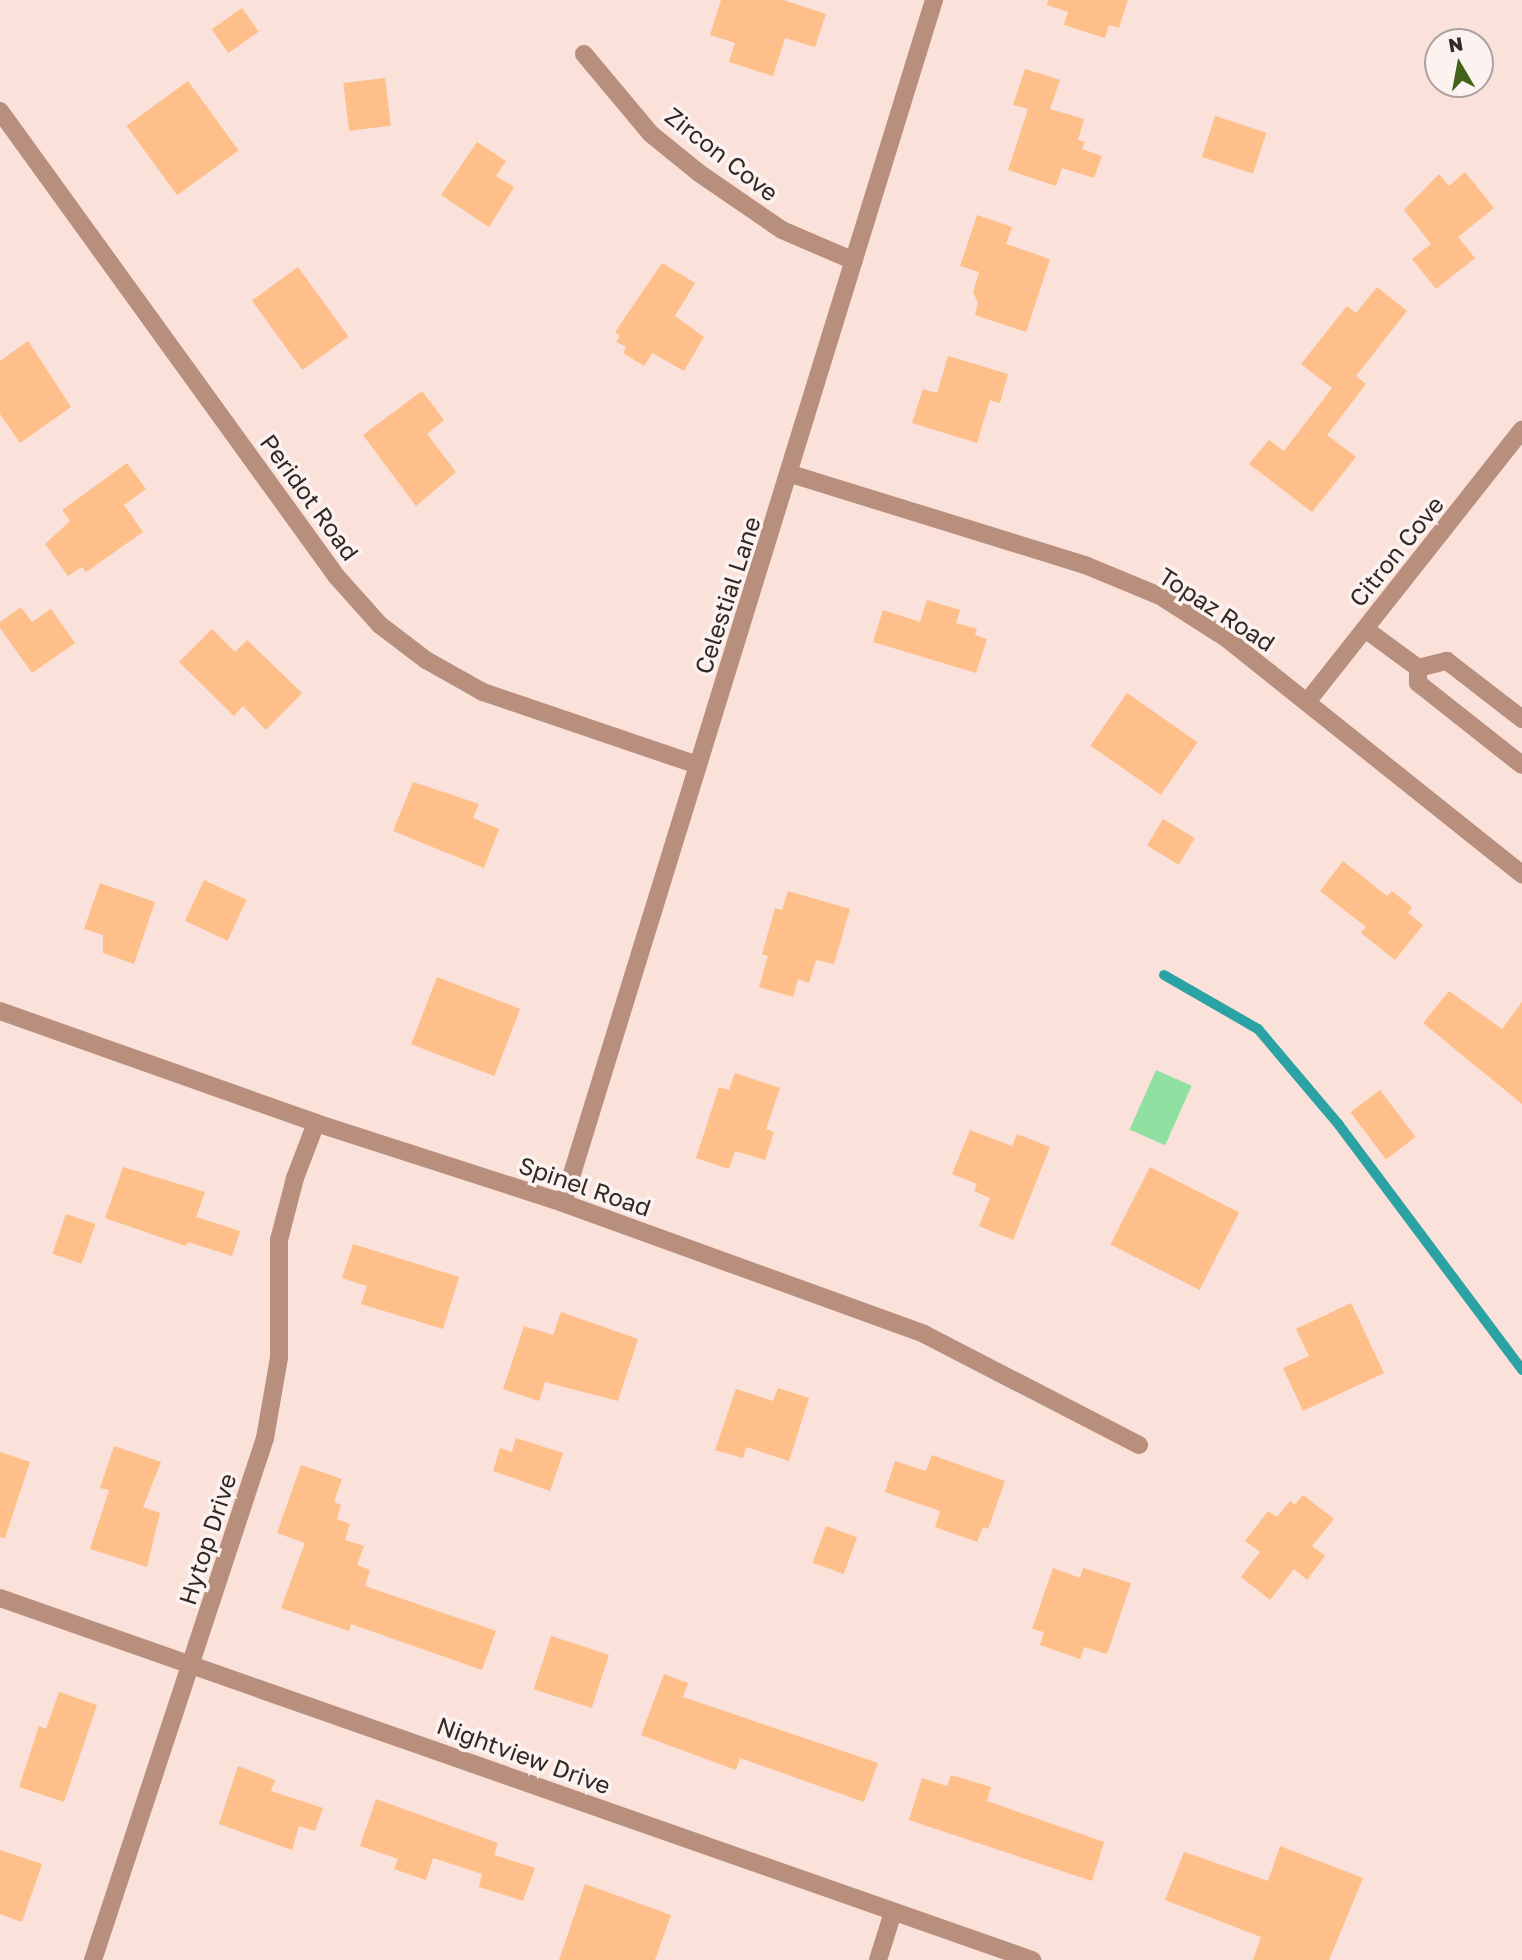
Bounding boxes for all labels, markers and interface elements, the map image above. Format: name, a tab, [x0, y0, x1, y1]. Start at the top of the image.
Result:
north arrow	[1424, 28, 1494, 98]
text: N	[1446, 31, 1465, 56]
street label: Zircon Cove	[660, 101, 784, 207]
street label: Peridot Road	[255, 428, 365, 566]
street label: Citron Cove	[1343, 490, 1449, 612]
street label: Celestial Lane	[688, 513, 766, 677]
street label: Topaz Road	[1154, 561, 1280, 657]
street label: Spinel Road	[515, 1150, 655, 1222]
street label: Hytop Drive	[172, 1470, 242, 1608]
street label: Nightview Drive	[433, 1710, 615, 1800]

